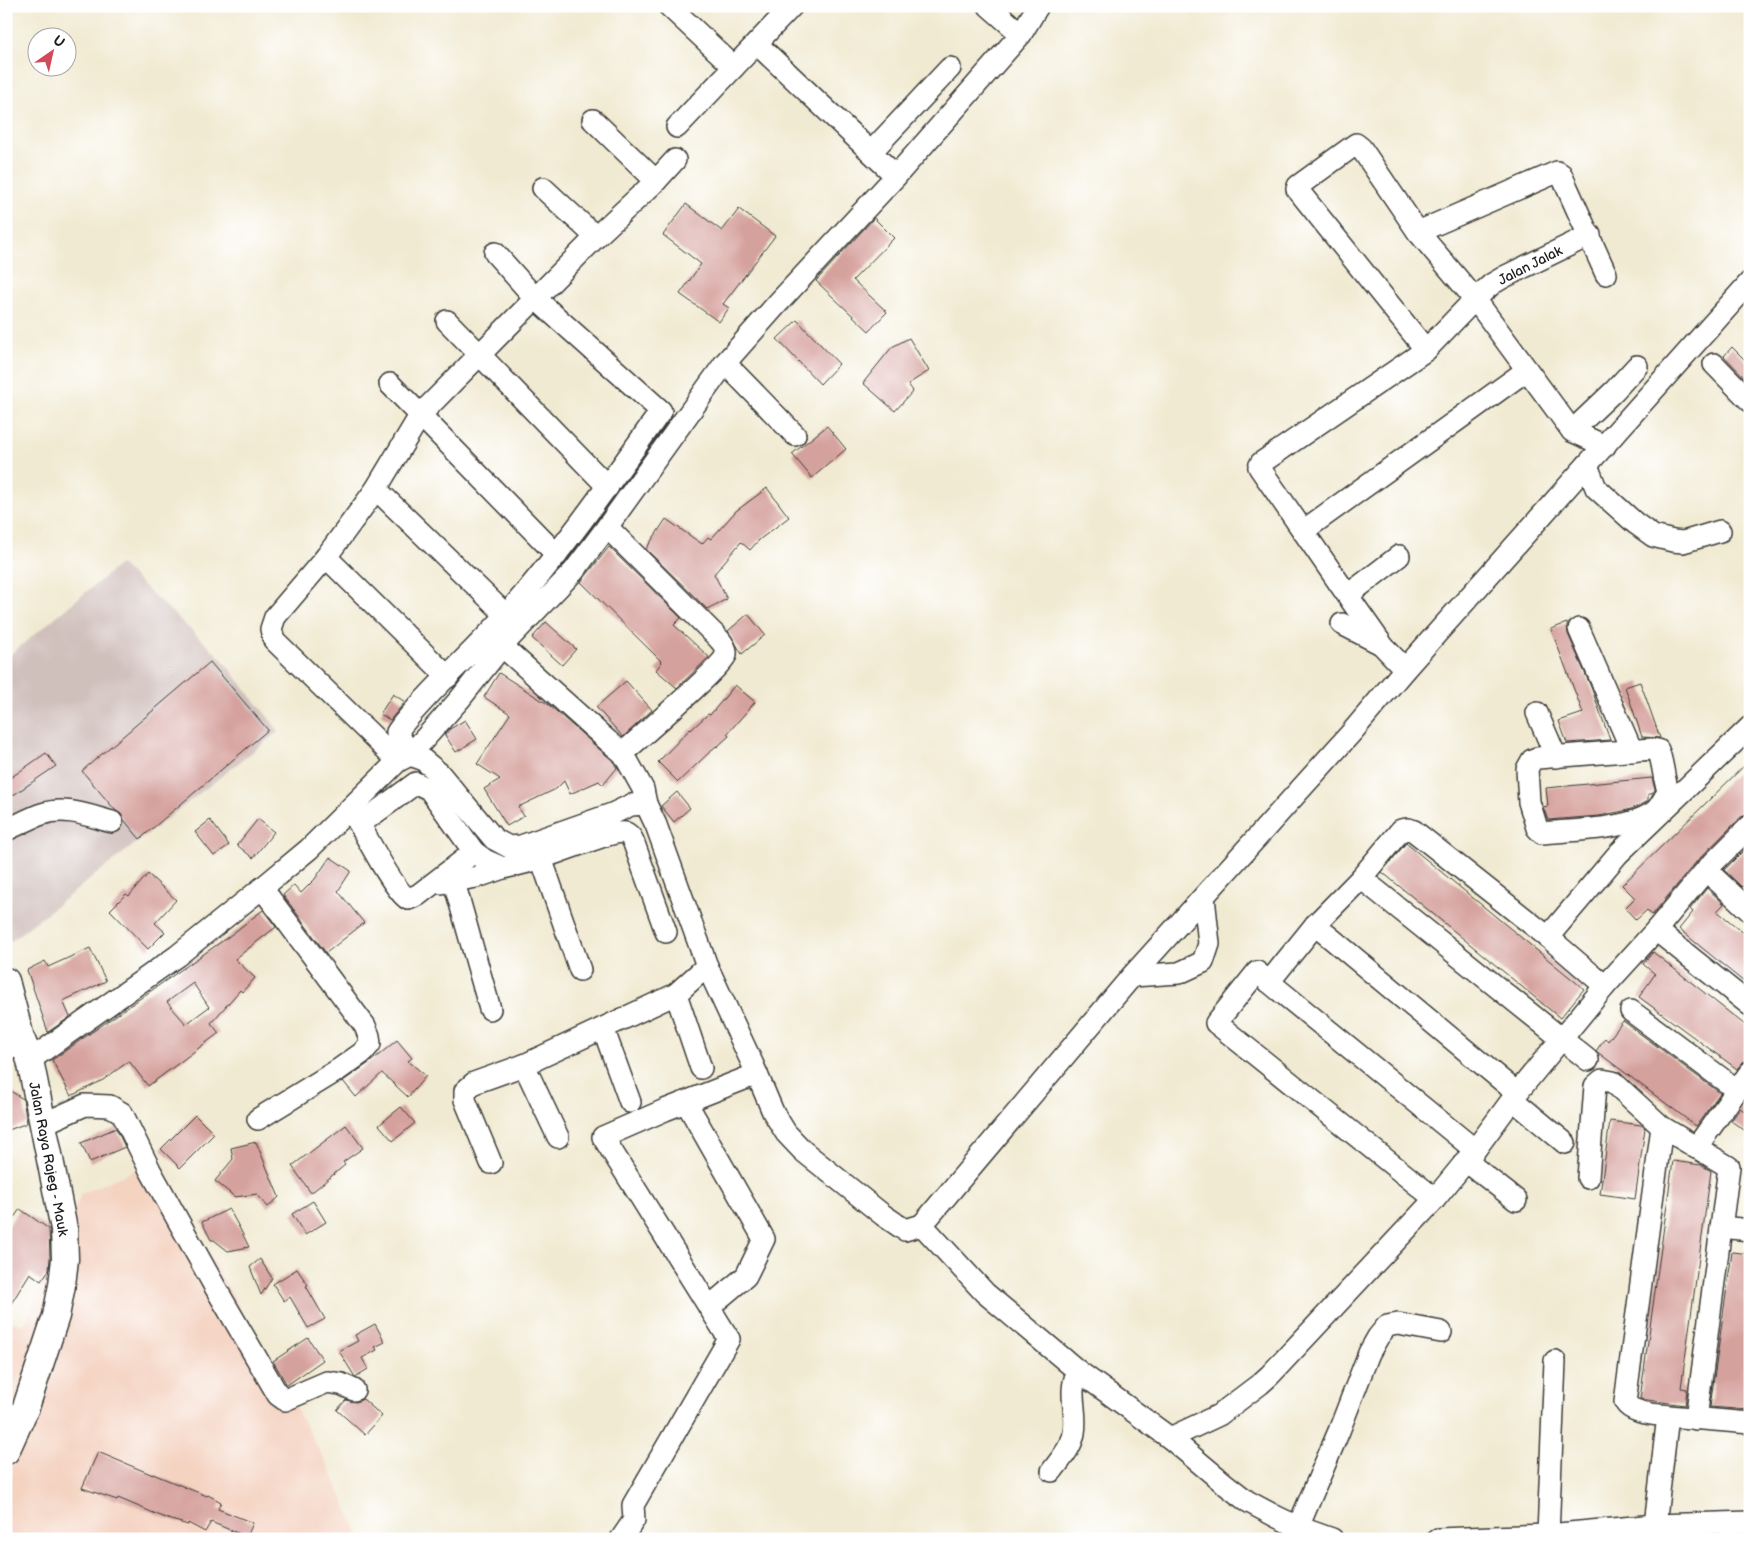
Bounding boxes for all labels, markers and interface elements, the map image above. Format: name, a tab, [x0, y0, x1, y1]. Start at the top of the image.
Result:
north arrow	[28, 28, 78, 78]
text: U	[50, 32, 68, 51]
street label: Jalan Jalak	[1495, 242, 1565, 289]
street label: Jalan Raya Rajeg - Mauk	[25, 1080, 72, 1238]

